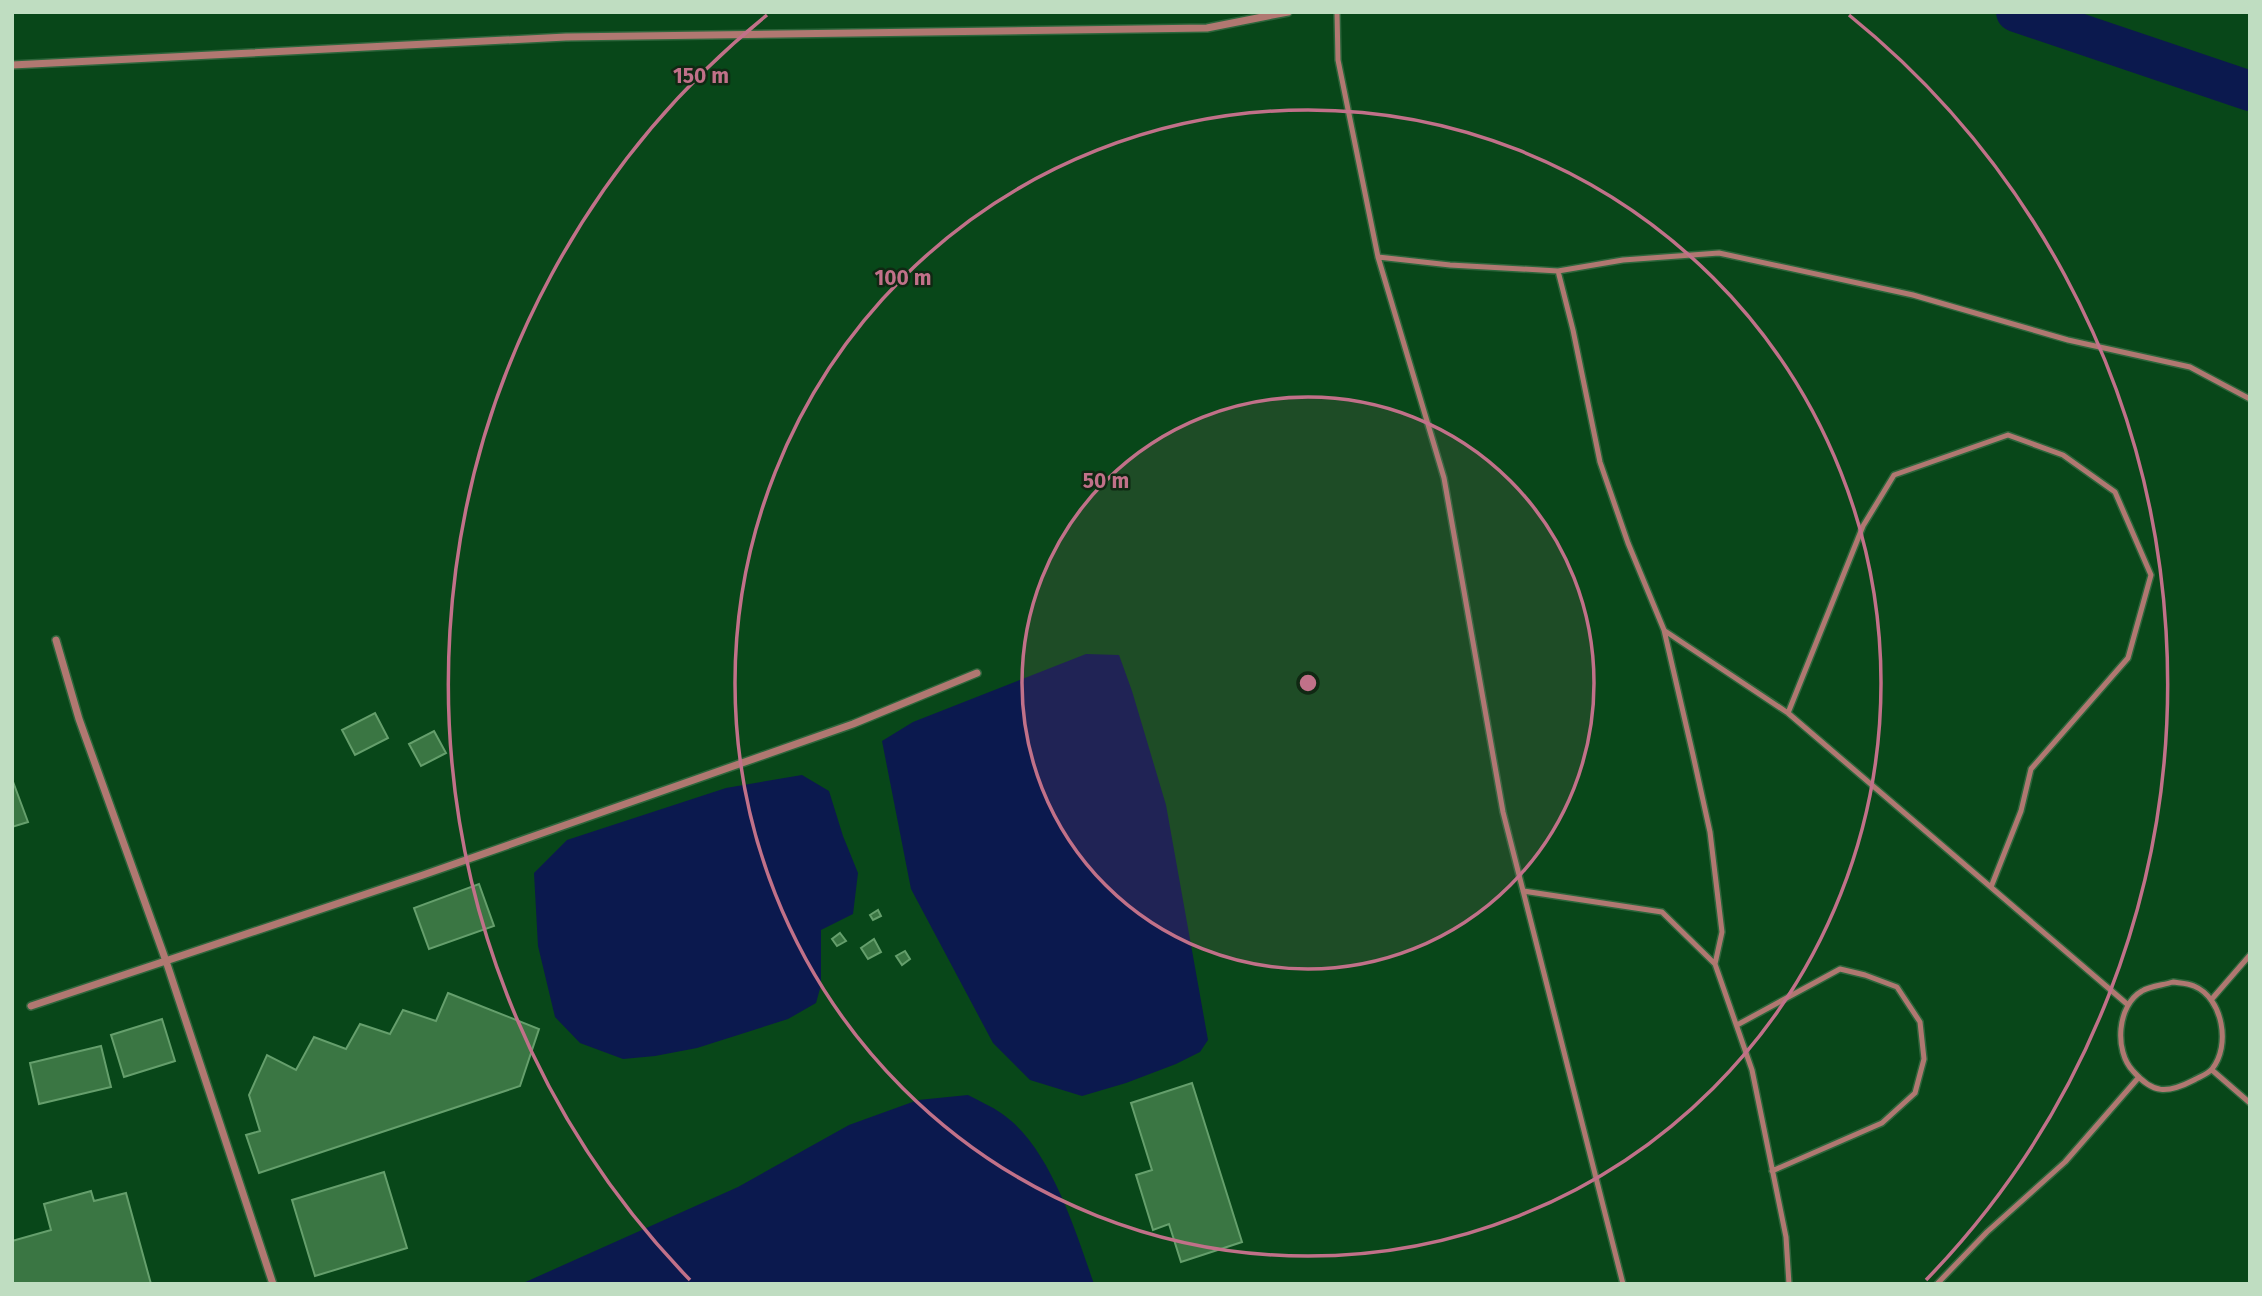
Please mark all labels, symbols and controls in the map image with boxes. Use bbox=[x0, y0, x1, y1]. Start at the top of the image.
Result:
text: 150 m bbox=[673, 63, 729, 89]
text: 100 m bbox=[874, 265, 932, 291]
text: 50 m bbox=[1083, 468, 1129, 494]
centre of rings bbox=[1296, 671, 1320, 695]

